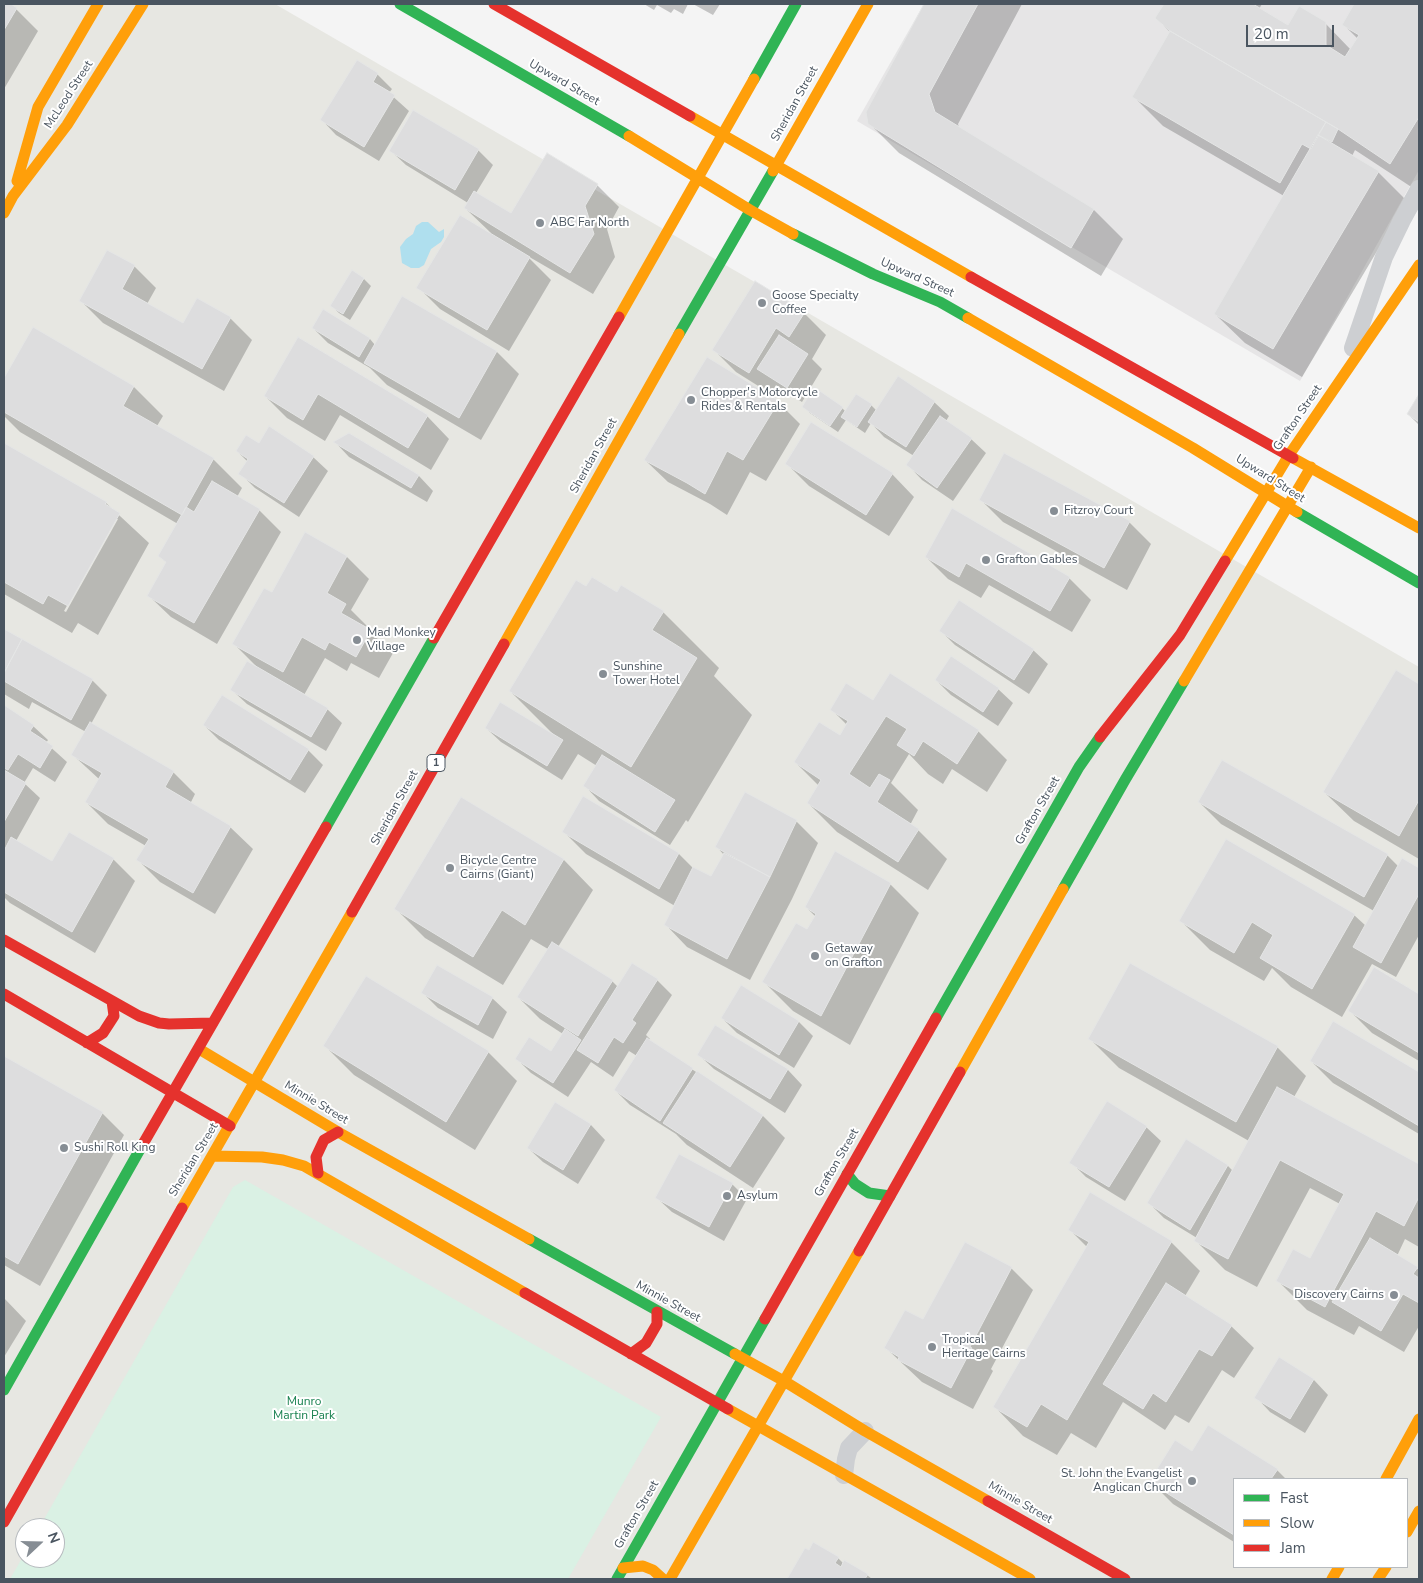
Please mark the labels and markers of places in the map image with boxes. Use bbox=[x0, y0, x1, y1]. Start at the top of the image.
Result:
place label: ABC Far North bbox=[550, 216, 629, 230]
marker: ABC Far North bbox=[534, 217, 546, 229]
place label: Goose Specialty Coffee bbox=[772, 289, 859, 317]
marker: Goose Specialty Coffee bbox=[756, 297, 768, 309]
place label: Chopper's Motorcycle Rides & Rentals bbox=[701, 386, 818, 414]
marker: Chopper's Motorcycle Rides & Rentals bbox=[685, 394, 697, 406]
place label: Fitzroy Court bbox=[1064, 504, 1133, 518]
marker: Fitzroy Court bbox=[1048, 505, 1060, 517]
place label: Grafton Gables bbox=[996, 553, 1077, 567]
marker: Grafton Gables bbox=[980, 554, 992, 566]
place label: Mad Monkey Village bbox=[367, 626, 436, 654]
marker: Mad Monkey Village bbox=[351, 634, 363, 646]
place label: Sunshine Tower Hotel bbox=[613, 660, 679, 688]
marker: Sunshine Tower Hotel bbox=[597, 668, 609, 680]
place label: Bicycle Centre Cairns (Giant) bbox=[460, 854, 537, 882]
marker: Bicycle Centre Cairns (Giant) bbox=[444, 862, 456, 874]
place label: Getaway on Grafton bbox=[825, 942, 882, 970]
marker: Getaway on Grafton bbox=[809, 950, 821, 962]
place label: Sushi Roll King bbox=[74, 1141, 155, 1155]
marker: Sushi Roll King bbox=[58, 1142, 70, 1154]
place label: Asylum bbox=[737, 1189, 778, 1203]
marker: Asylum bbox=[721, 1190, 733, 1202]
place label: Discovery Cairns bbox=[1294, 1288, 1384, 1302]
marker: Discovery Cairns bbox=[1388, 1289, 1400, 1301]
place label: Tropical Heritage Cairns bbox=[942, 1333, 1026, 1361]
marker: Tropical Heritage Cairns bbox=[926, 1341, 938, 1353]
place label: St. John the Evangelist Anglican Church bbox=[1061, 1467, 1182, 1495]
marker: St. John the Evangelist Anglican Church bbox=[1186, 1475, 1198, 1487]

